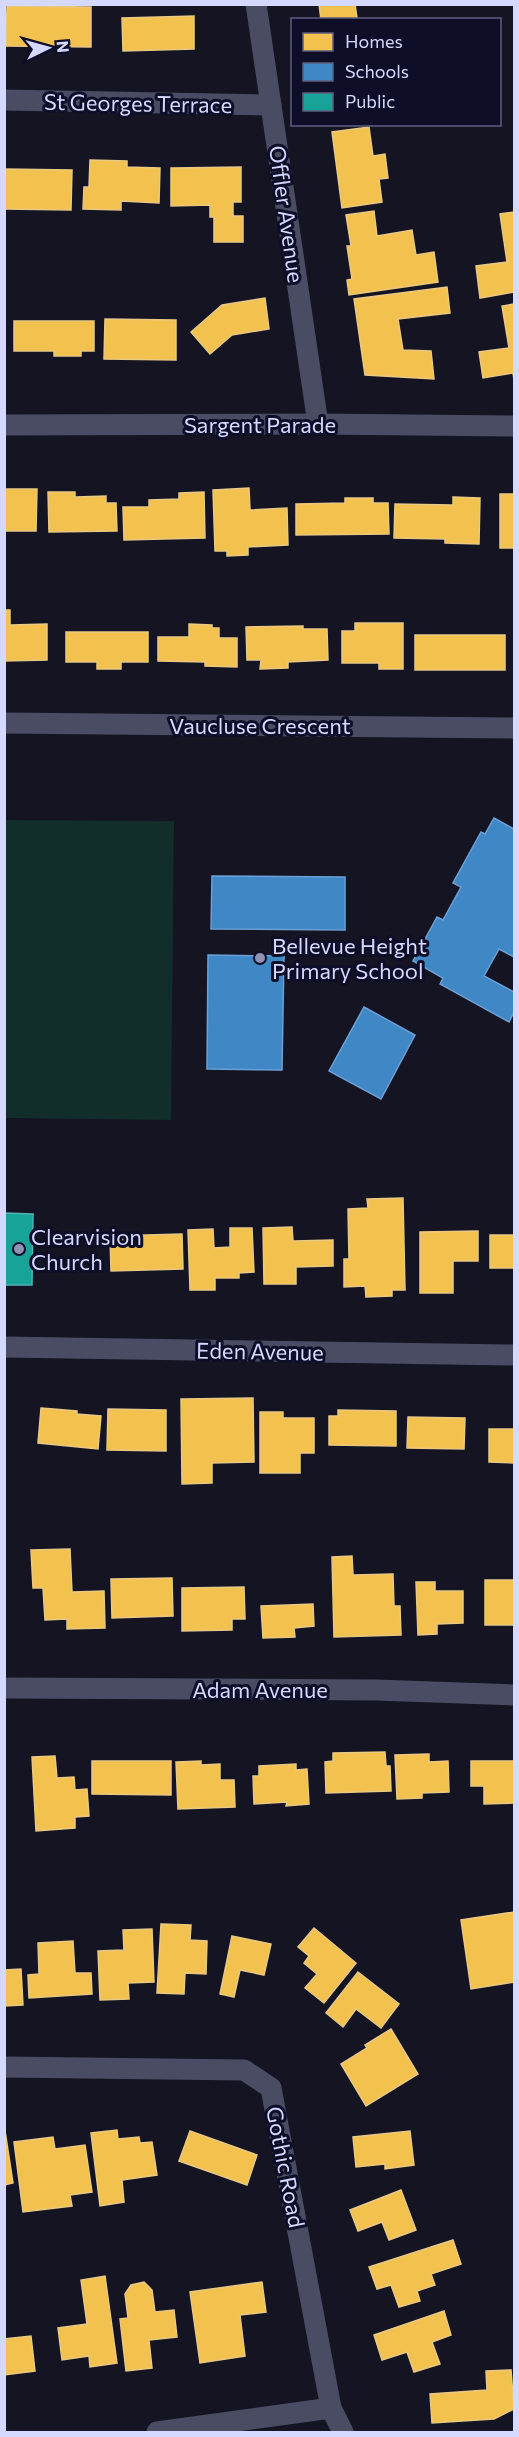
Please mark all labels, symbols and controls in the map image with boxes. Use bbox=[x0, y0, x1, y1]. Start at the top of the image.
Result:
north arrow bbox=[18, 18, 78, 78]
legend bbox=[291, 18, 501, 126]
text: Homes bbox=[345, 30, 403, 52]
text: N bbox=[53, 40, 73, 53]
text: Schools bbox=[345, 60, 409, 82]
street label: St Georges Terrace bbox=[44, 88, 232, 118]
text: Public bbox=[345, 90, 395, 112]
street label: Offler Avenue bbox=[264, 144, 310, 284]
street label: Sargent Parade bbox=[184, 411, 336, 438]
street label: Vaucluse Crescent bbox=[169, 712, 351, 739]
place label: Bellevue Height Primary School bbox=[272, 932, 427, 984]
marker: Bellevue Height Primary School bbox=[253, 951, 267, 965]
place label: Clearvision Church bbox=[31, 1223, 142, 1275]
marker: Clearvision Church bbox=[12, 1242, 26, 1256]
street label: Eden Avenue bbox=[196, 1336, 324, 1366]
street label: Adam Avenue bbox=[192, 1676, 328, 1703]
street label: Gothic Road bbox=[261, 2104, 311, 2230]

